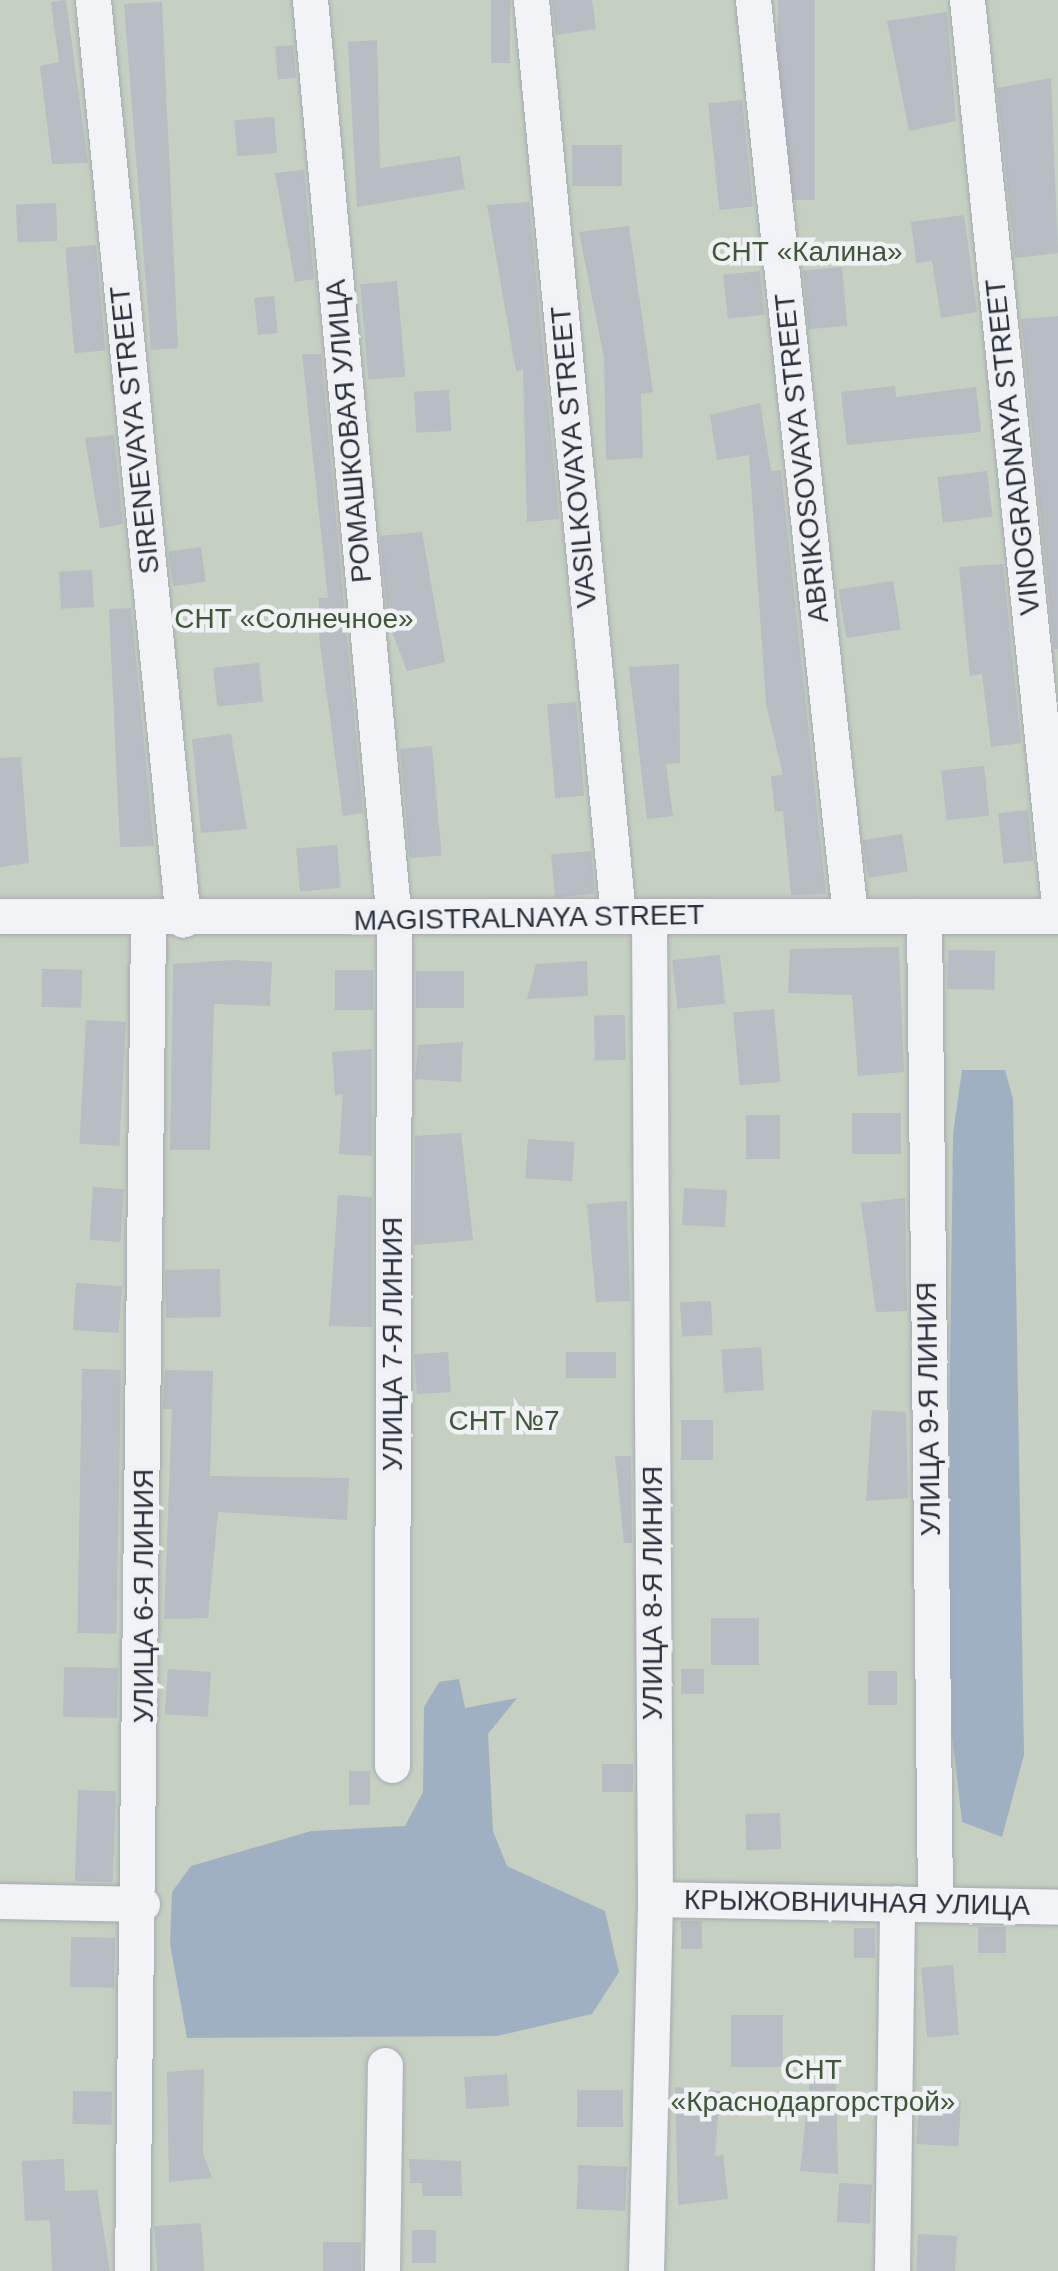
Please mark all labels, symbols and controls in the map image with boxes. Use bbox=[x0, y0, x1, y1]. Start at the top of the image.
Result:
park label: СНТ «Калина» bbox=[711, 235, 903, 269]
street label: VINOGRADNAYA STREET bbox=[979, 276, 1047, 618]
street label: РОМАШКОВАЯ УЛИЦА bbox=[319, 278, 379, 584]
street label: SIRENEVAYA STREET bbox=[103, 284, 167, 576]
street label: ABRIKOSOVAYA STREET bbox=[768, 291, 836, 625]
street label: VASILKOVAYA STREET bbox=[544, 304, 604, 610]
park label: СНТ «Солнечное» bbox=[174, 602, 414, 636]
street label: MAGISTRALNAYA STREET bbox=[353, 898, 705, 938]
street label: УЛИЦА 7-Я ЛИНИЯ bbox=[376, 1217, 410, 1471]
street label: УЛИЦА 9-Я ЛИНИЯ bbox=[910, 1281, 948, 1537]
park label: СНТ №7 bbox=[449, 1404, 559, 1438]
street label: УЛИЦА 8-Я ЛИНИЯ bbox=[636, 1466, 670, 1720]
street label: УЛИЦА 6-Я ЛИНИЯ bbox=[127, 1469, 161, 1723]
street label: КРЫЖОВНИЧНАЯ УЛИЦА bbox=[684, 1883, 1030, 1923]
park label: СНТ «Краснодаргорстрой» bbox=[671, 2053, 955, 2119]

